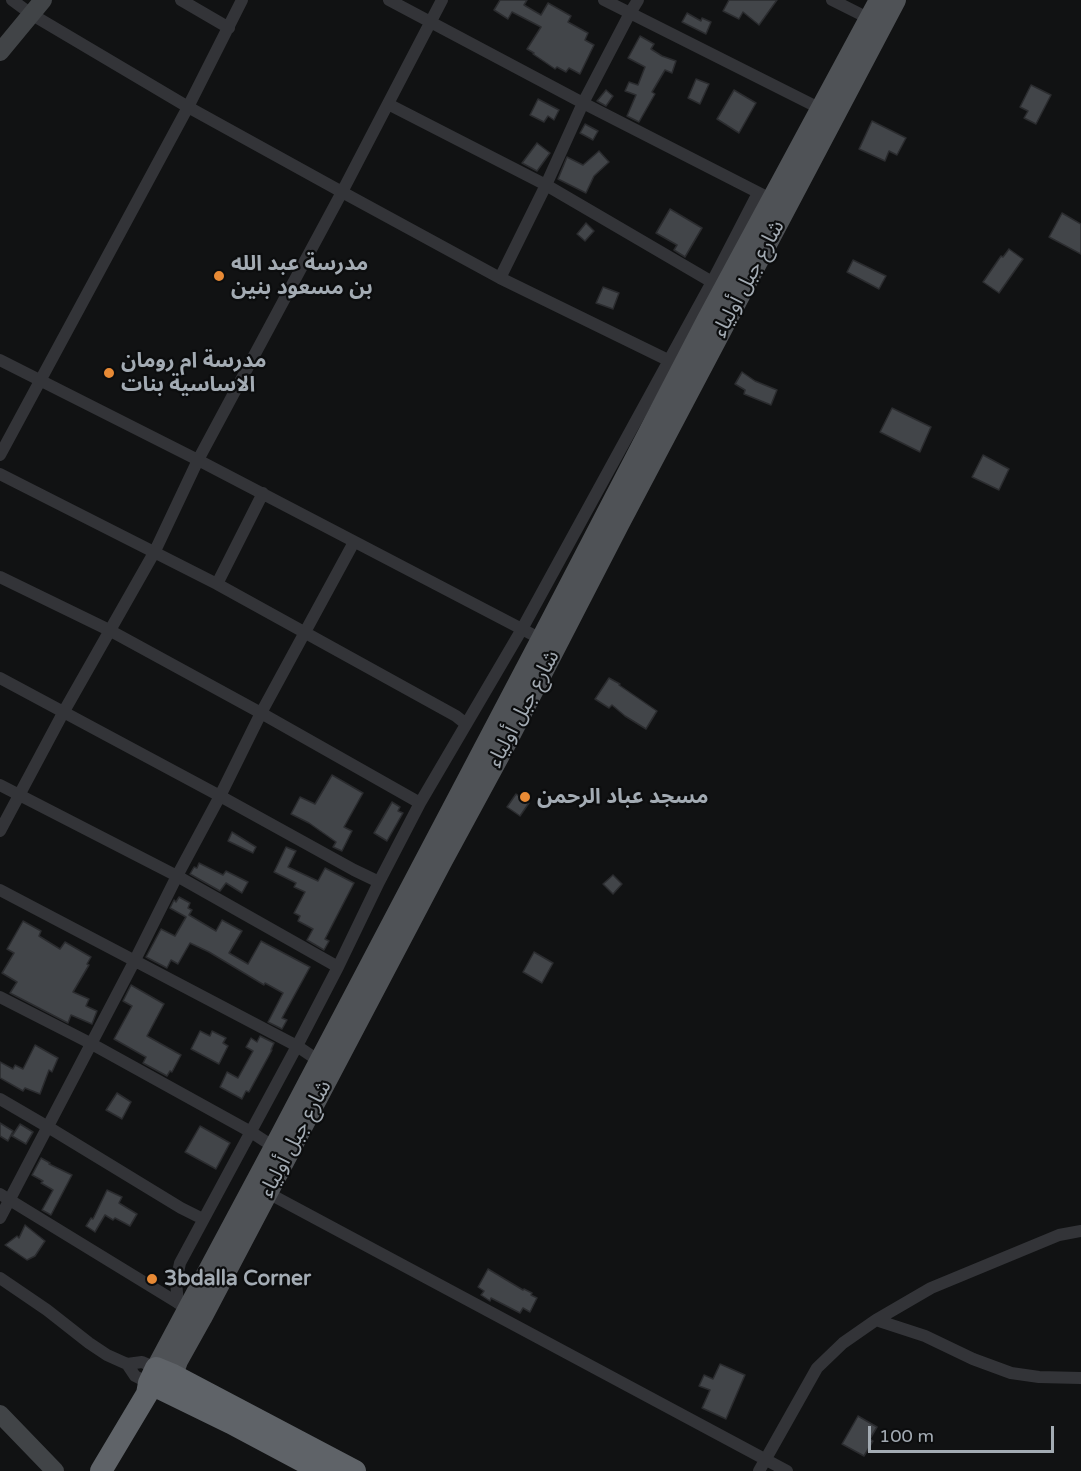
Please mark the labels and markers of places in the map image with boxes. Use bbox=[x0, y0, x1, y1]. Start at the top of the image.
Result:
place label: مدرسة عبد الله بن مسعود بنين bbox=[231, 251, 373, 301]
marker: مدرسة عبد الله بن مسعود بنين bbox=[212, 269, 226, 283]
place label: مدرسة ام رومان الاساسية بنات bbox=[121, 348, 266, 398]
marker: مدرسة ام رومان الاساسية بنات bbox=[102, 366, 116, 380]
place label: مسجد عباد الرحمن bbox=[537, 784, 708, 810]
marker: مسجد عباد الرحمن bbox=[518, 790, 532, 804]
place label: 3bdalla Corner bbox=[164, 1266, 311, 1292]
marker: 3bdalla Corner bbox=[145, 1272, 159, 1286]

